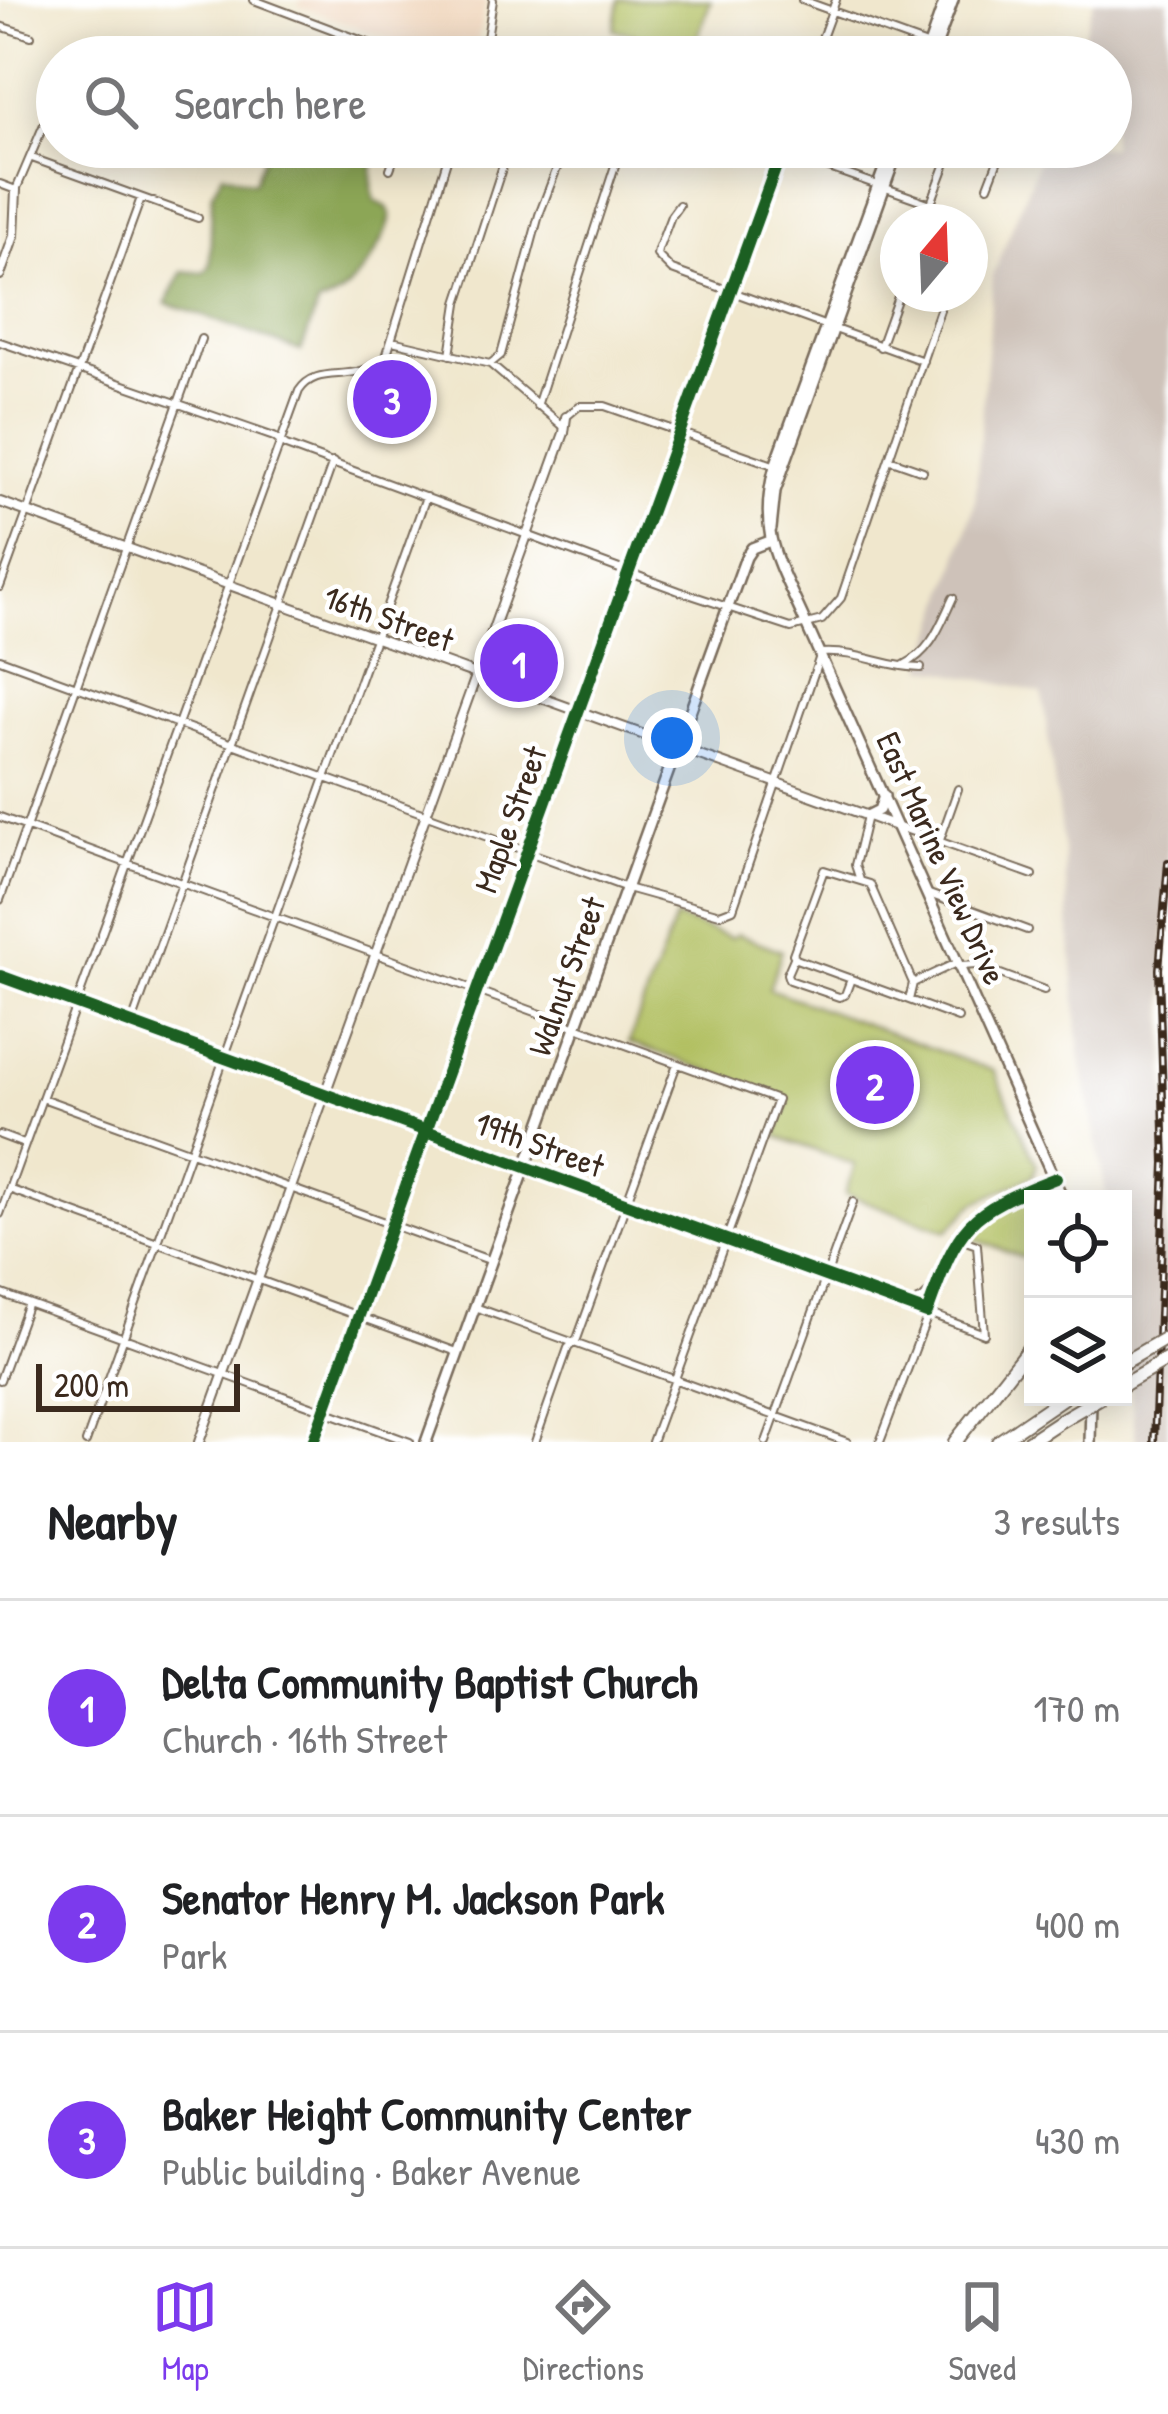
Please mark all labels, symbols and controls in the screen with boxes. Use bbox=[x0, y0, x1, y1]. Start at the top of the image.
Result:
search box bbox=[36, 36, 1132, 168]
icon: search bbox=[78, 69, 144, 135]
text: Search here bbox=[174, 72, 366, 133]
north arrow bbox=[880, 204, 988, 312]
pin: 3 bbox=[353, 354, 431, 444]
street label: 16th Street bbox=[318, 574, 460, 662]
pin: 1 bbox=[480, 618, 558, 708]
your location bbox=[642, 708, 702, 768]
street label: East Marine View Drive bbox=[867, 725, 1017, 991]
street label: Maple Street bbox=[463, 739, 558, 899]
street label: Walnut Street bbox=[517, 890, 615, 1061]
pin: 2 bbox=[836, 1040, 914, 1130]
street label: 19th Street bbox=[470, 1100, 611, 1188]
map controls bbox=[1024, 1190, 1132, 1406]
button: locate bbox=[1024, 1190, 1132, 1298]
button: layers bbox=[1024, 1298, 1132, 1406]
scale bar bbox=[36, 1358, 240, 1411]
text: 200 m bbox=[54, 1363, 129, 1407]
text: Nearby bbox=[48, 1486, 178, 1555]
text: 3 results bbox=[994, 1494, 1120, 1547]
text: Delta Community Baptist Church bbox=[162, 1651, 698, 1712]
text: 1 bbox=[80, 1681, 94, 1734]
text: 170 m bbox=[1034, 1681, 1120, 1734]
text: Church · 16th Street bbox=[162, 1712, 447, 1765]
text: Senator Henry M. Jackson Park bbox=[162, 1867, 664, 1928]
text: 2 bbox=[78, 1897, 96, 1950]
text: 400 m bbox=[1035, 1897, 1120, 1950]
text: Park bbox=[162, 1928, 227, 1981]
text: Baker Height Community Center bbox=[162, 2083, 691, 2144]
text: 3 bbox=[78, 2113, 96, 2166]
text: 430 m bbox=[1035, 2113, 1120, 2166]
text: Public building · Baker Avenue bbox=[162, 2144, 581, 2197]
tab: Map bbox=[152, 2274, 218, 2390]
tab: Directions bbox=[523, 2274, 644, 2390]
tab: Saved bbox=[948, 2274, 1016, 2390]

